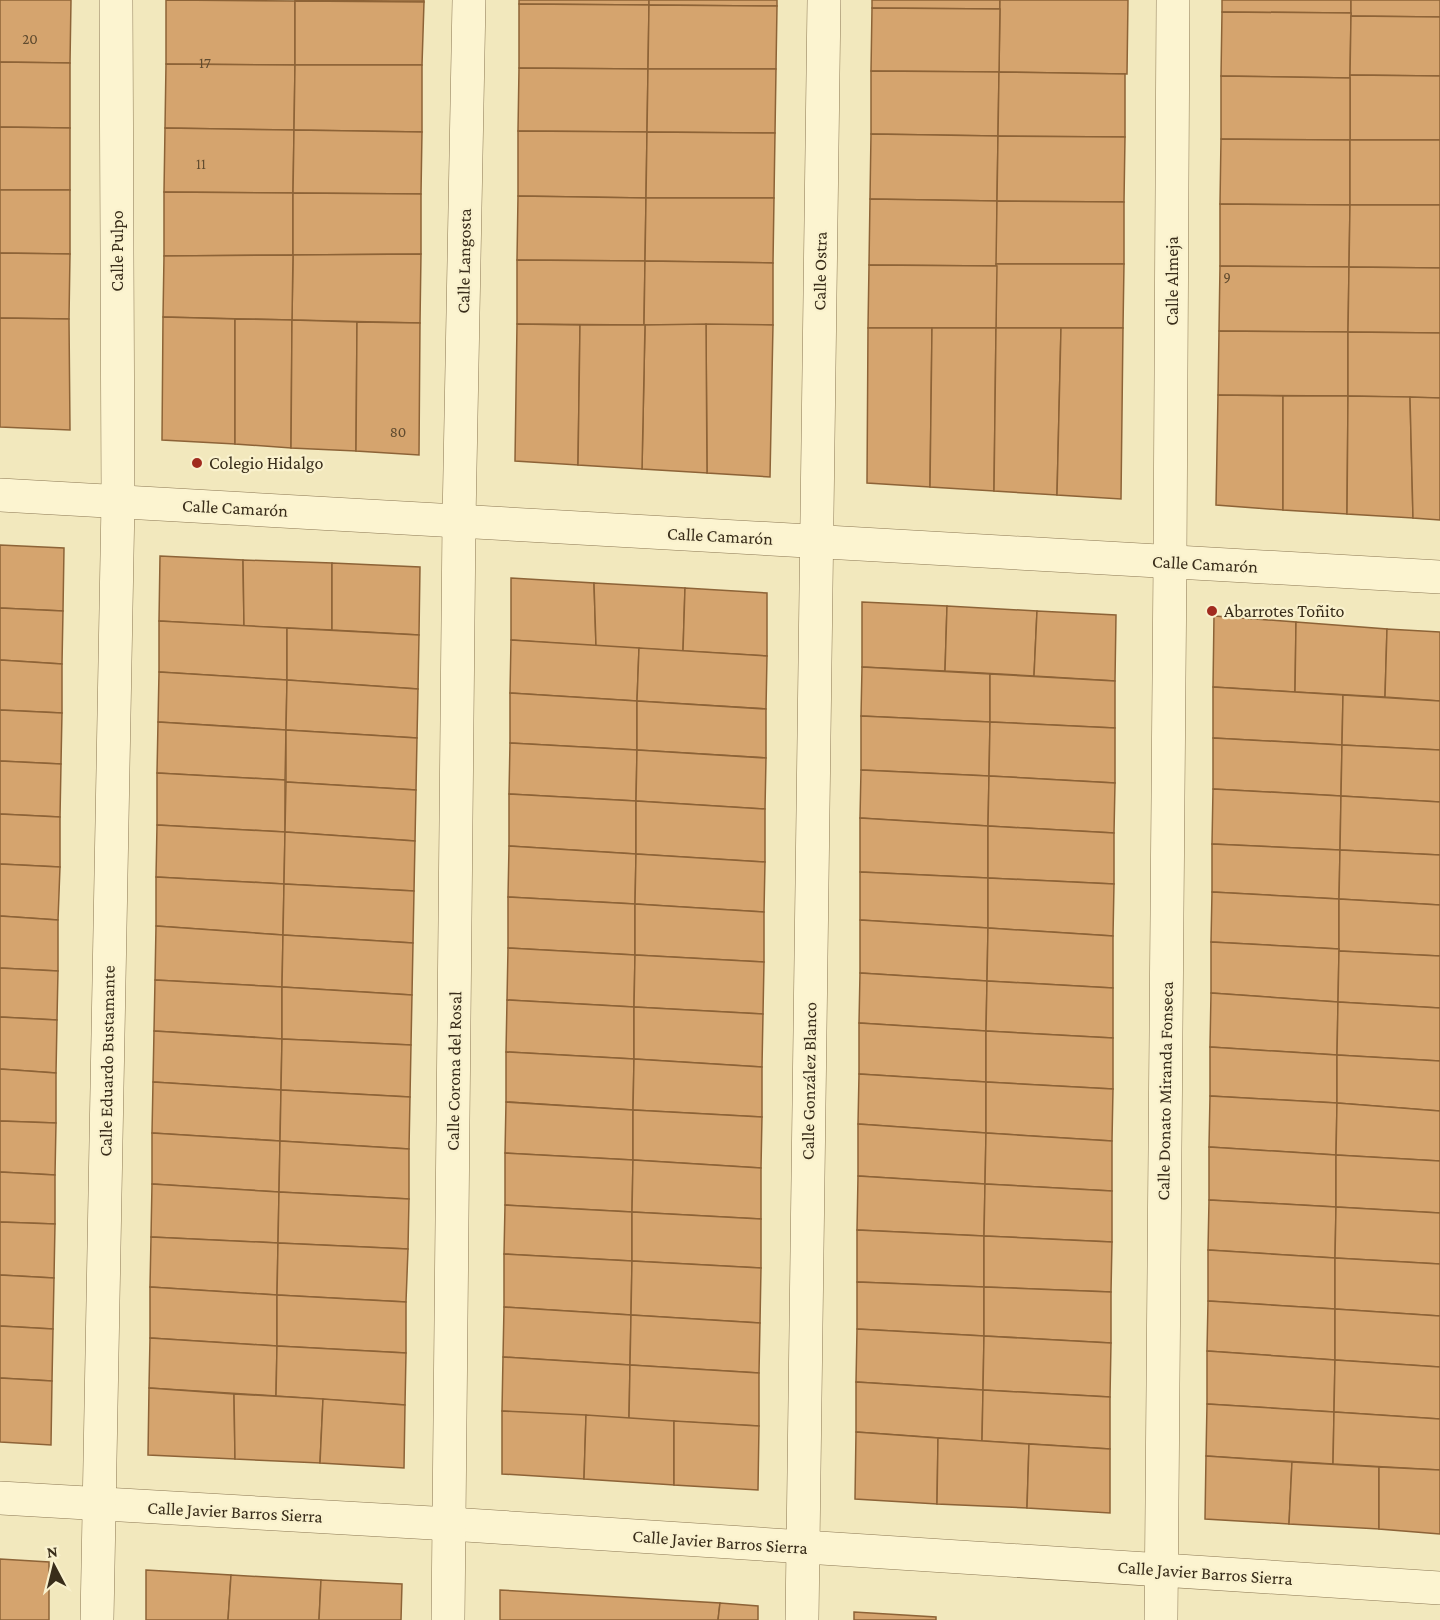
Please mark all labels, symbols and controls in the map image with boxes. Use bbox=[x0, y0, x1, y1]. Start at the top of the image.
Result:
house number: 20 bbox=[22, 31, 38, 47]
house number: 17 bbox=[199, 55, 211, 71]
house number: 11 bbox=[196, 156, 206, 172]
street label: Calle Langosta bbox=[453, 208, 475, 314]
street label: Calle Pulpo bbox=[107, 210, 127, 292]
street label: Calle Ostra bbox=[809, 231, 831, 311]
street label: Calle Almeja bbox=[1162, 236, 1183, 326]
house number: 9 bbox=[1223, 269, 1231, 285]
house number: 80 bbox=[390, 424, 406, 440]
place label: Colegio Hidalgo bbox=[209, 453, 323, 473]
marker: Colegio Hidalgo bbox=[190, 456, 204, 470]
street label: Calle Camarón bbox=[182, 495, 289, 521]
street label: Calle Camarón bbox=[667, 523, 774, 549]
street label: Calle Camarón bbox=[1152, 551, 1259, 577]
place label: Abarrotes Toñito bbox=[1224, 601, 1344, 621]
marker: Abarrotes Toñito bbox=[1205, 604, 1219, 618]
street label: Calle Eduardo Bustamante bbox=[95, 965, 119, 1157]
street label: Calle Donato Miranda Fonseca bbox=[1153, 981, 1177, 1201]
street label: Calle Corona del Rosal bbox=[443, 991, 465, 1151]
street label: Calle González Blanco bbox=[798, 1002, 820, 1160]
street label: Calle Javier Barros Sierra bbox=[147, 1497, 323, 1527]
street label: Calle Javier Barros Sierra bbox=[632, 1526, 808, 1558]
north arrow bbox=[24, 1536, 84, 1596]
text: N bbox=[46, 1542, 59, 1561]
street label: Calle Javier Barros Sierra bbox=[1117, 1557, 1293, 1589]

